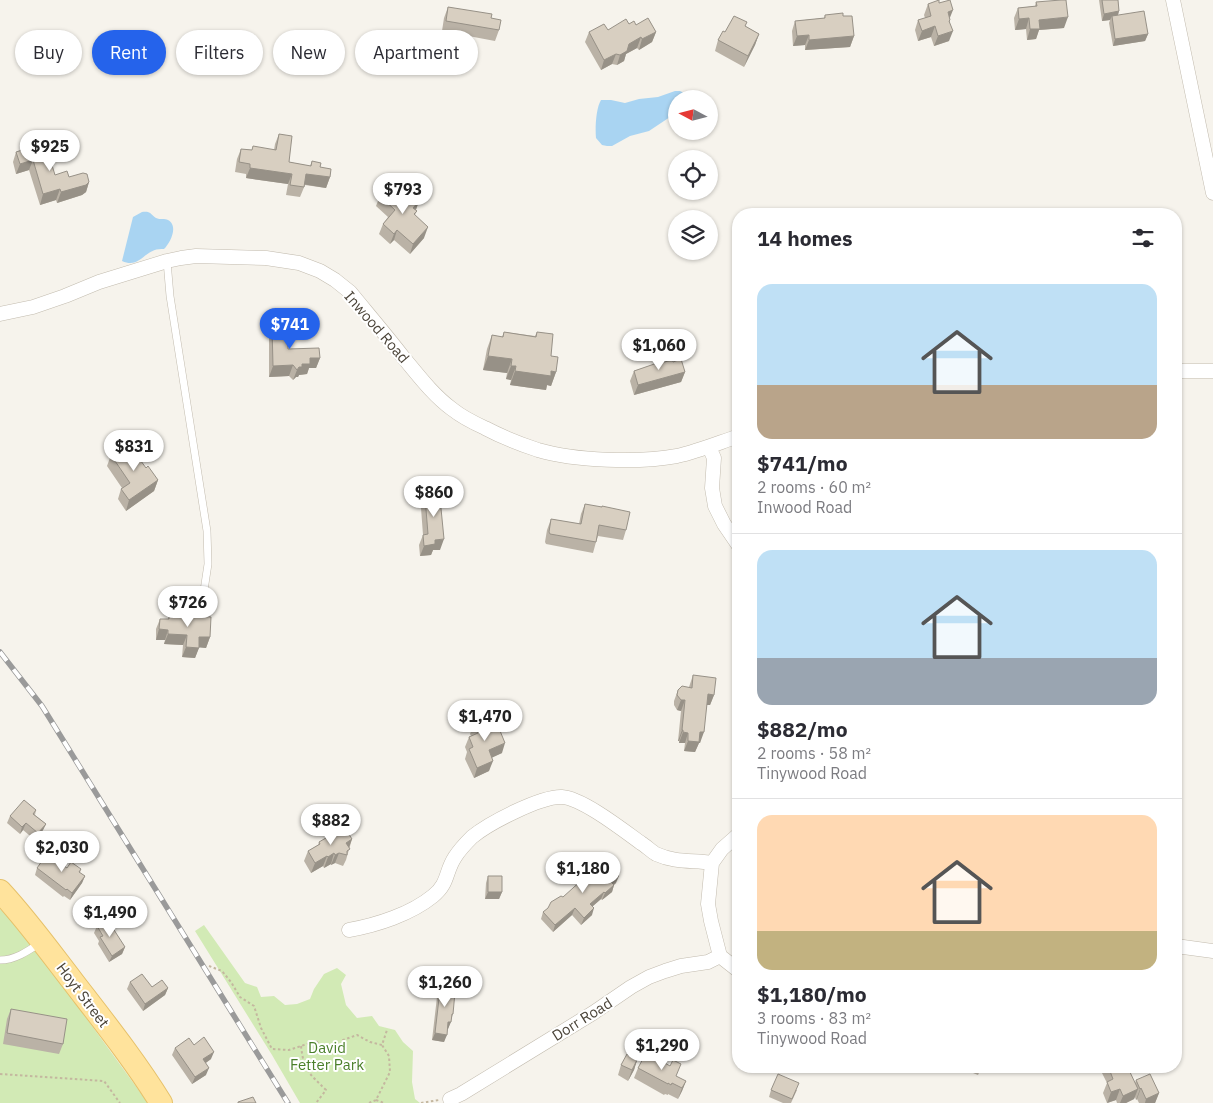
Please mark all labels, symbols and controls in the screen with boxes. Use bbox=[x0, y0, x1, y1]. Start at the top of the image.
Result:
chip: Buy bbox=[15, 30, 82, 75]
chip: Rent bbox=[92, 30, 166, 75]
chip: Filters bbox=[176, 30, 263, 75]
chip: New bbox=[273, 30, 345, 75]
chip: Apartment bbox=[355, 30, 478, 75]
north arrow bbox=[668, 90, 718, 140]
map controls bbox=[668, 90, 718, 260]
pin: $925 bbox=[20, 130, 80, 172]
text: $925 bbox=[31, 136, 69, 156]
button: locate bbox=[668, 150, 718, 200]
pin: $793 bbox=[373, 172, 433, 215]
text: $793 bbox=[384, 179, 422, 199]
button: layers bbox=[668, 210, 718, 260]
text: 14 homes bbox=[757, 224, 853, 252]
icon: filters bbox=[1129, 224, 1157, 252]
street label: Inwood Road bbox=[340, 287, 414, 367]
pin: $741 bbox=[260, 308, 320, 350]
text: $741 bbox=[271, 314, 309, 334]
icon: home bbox=[912, 317, 1002, 407]
pin: $1,060 bbox=[618, 328, 700, 371]
text: $1,060 bbox=[633, 335, 685, 355]
pin: $831 bbox=[104, 430, 164, 472]
text: $831 bbox=[115, 436, 153, 456]
text: $741/mo bbox=[757, 449, 848, 477]
pin: $860 bbox=[404, 476, 464, 518]
text: 2 rooms · 60 m² bbox=[757, 477, 871, 497]
text: $860 bbox=[415, 482, 453, 502]
text: Inwood Road bbox=[757, 497, 852, 517]
icon: home bbox=[912, 582, 1002, 672]
pin: $726 bbox=[158, 586, 218, 628]
text: $726 bbox=[169, 592, 207, 612]
pin: $1,470 bbox=[444, 700, 526, 742]
text: $1,470 bbox=[459, 706, 511, 726]
text: $882/mo bbox=[757, 715, 848, 743]
text: 2 rooms · 58 m² bbox=[757, 743, 871, 763]
text: Tinywood Road bbox=[757, 763, 867, 783]
pin: $882 bbox=[301, 804, 361, 846]
text: $882 bbox=[312, 810, 350, 830]
pin: $2,030 bbox=[21, 830, 103, 873]
text: $2,030 bbox=[36, 837, 88, 857]
icon: home bbox=[912, 847, 1002, 937]
pin: $1,180 bbox=[542, 852, 624, 894]
text: $1,180 bbox=[557, 858, 609, 878]
pin: $1,490 bbox=[69, 896, 151, 938]
text: $1,490 bbox=[84, 902, 136, 922]
street label: Hoyt Street bbox=[52, 959, 114, 1031]
pin: $1,260 bbox=[404, 966, 486, 1008]
text: $1,260 bbox=[419, 972, 471, 992]
text: $1,180/mo bbox=[757, 980, 867, 1008]
street label: Dorr Road bbox=[548, 993, 616, 1045]
text: 3 rooms · 83 m² bbox=[757, 1008, 871, 1028]
pin: $1,290 bbox=[621, 1028, 703, 1071]
text: Tinywood Road bbox=[757, 1028, 867, 1048]
text: $1,290 bbox=[636, 1035, 688, 1055]
park label: David Fetter Park bbox=[290, 1038, 364, 1074]

